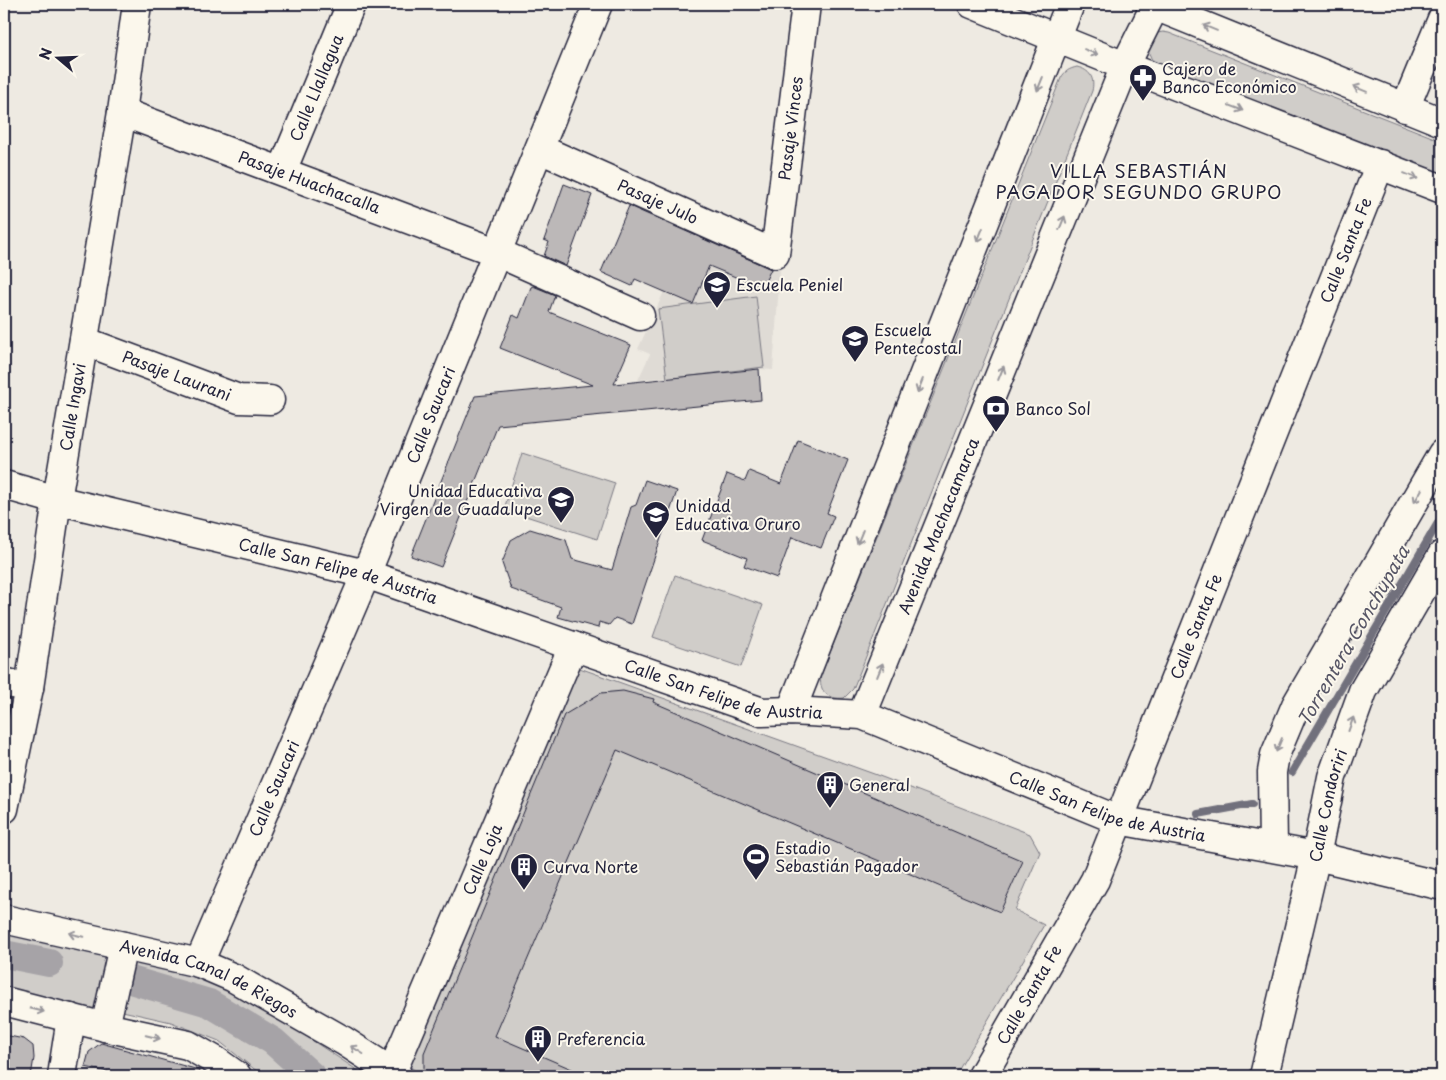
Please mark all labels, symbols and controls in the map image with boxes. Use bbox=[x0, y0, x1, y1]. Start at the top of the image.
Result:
one-way arrow bbox=[1203, 23, 1218, 32]
street label: Calle Llallagua bbox=[283, 30, 348, 145]
north arrow bbox=[32, 32, 82, 82]
text: N bbox=[34, 45, 57, 62]
one-way arrow bbox=[1083, 48, 1098, 57]
place label: Cajero de Banco Económico bbox=[1162, 56, 1297, 98]
pharmacy icon: Cajero de Banco Económico bbox=[1128, 63, 1158, 102]
street label: Pasaje Vinces bbox=[771, 75, 808, 182]
one-way arrow bbox=[1034, 76, 1044, 91]
one-way arrow bbox=[1353, 84, 1368, 94]
one-way arrow bbox=[1228, 104, 1243, 114]
street label: Pasaje Huachacalla bbox=[235, 144, 384, 219]
district label: VILLA SEBASTIÁN PAGADOR SEGUNDO GRUPO bbox=[996, 157, 1282, 205]
street label: Pasaje Julo bbox=[614, 172, 702, 229]
one-way arrow bbox=[1403, 172, 1418, 182]
street label: Calle Santa Fe bbox=[1313, 193, 1377, 306]
one-way arrow bbox=[1057, 216, 1067, 231]
one-way arrow bbox=[975, 227, 984, 242]
school or university icon: Escuela Peniel bbox=[702, 270, 732, 309]
place label: Escuela Peniel bbox=[736, 272, 843, 296]
place label: Escuela Pentecostal bbox=[874, 317, 962, 359]
school or university icon: Escuela Pentecostal bbox=[840, 324, 870, 363]
street label: Pasaje Laurani bbox=[119, 343, 235, 406]
street label: Calle Ingavi bbox=[52, 361, 91, 452]
street label: Calle Saucari bbox=[399, 362, 460, 467]
one-way arrow bbox=[996, 366, 1006, 381]
one-way arrow bbox=[915, 378, 924, 393]
bank icon: Banco Sol bbox=[981, 394, 1011, 433]
place label: Banco Sol bbox=[1015, 396, 1091, 420]
street label: Avenida Machacamarca bbox=[891, 434, 984, 617]
place label: Unidad Educativa Virgen de Guadalupe bbox=[380, 478, 542, 520]
school or university icon: Unidad Educativa Virgen de Guadalupe bbox=[546, 485, 576, 524]
one-way arrow bbox=[1412, 489, 1422, 503]
place label: Unidad Educativa Oruro bbox=[675, 493, 801, 535]
school or university icon: Unidad Educativa Oruro bbox=[641, 500, 671, 539]
one-way arrow bbox=[855, 529, 864, 544]
street label: Calle San Felipe de Austria bbox=[236, 531, 441, 609]
water label: Torrentera Conchupata bbox=[1290, 540, 1416, 730]
street label: Calle Santa Fe bbox=[1163, 570, 1227, 683]
street label: Calle San Felipe de Austria bbox=[621, 652, 823, 724]
one-way arrow bbox=[876, 663, 886, 678]
one-way arrow bbox=[1347, 717, 1356, 733]
street label: Calle Saucari bbox=[242, 736, 304, 840]
one-way arrow bbox=[1274, 737, 1284, 752]
street label: Calle Condoriri bbox=[1302, 745, 1352, 864]
street label: Calle San Felipe de Austria bbox=[1006, 764, 1208, 847]
building icon: General bbox=[815, 770, 845, 809]
place label: General bbox=[849, 772, 910, 796]
street label: Calle Loja bbox=[456, 820, 507, 898]
place label: Estadio Sebastián Pagador bbox=[775, 835, 919, 877]
sports icon: Estadio Sebastián Pagador bbox=[741, 842, 771, 881]
building icon: Curva Norte bbox=[509, 852, 539, 891]
place label: Curva Norte bbox=[543, 854, 638, 878]
one-way arrow bbox=[68, 930, 84, 939]
street label: Avenida Canal de Riegos bbox=[118, 932, 302, 1023]
street label: Calle Santa Fe bbox=[990, 939, 1067, 1049]
one-way arrow bbox=[29, 1006, 45, 1015]
building icon: Preferencia bbox=[523, 1024, 553, 1063]
place label: Preferencia bbox=[557, 1026, 645, 1050]
one-way arrow bbox=[145, 1033, 161, 1043]
one-way arrow bbox=[350, 1044, 364, 1055]

